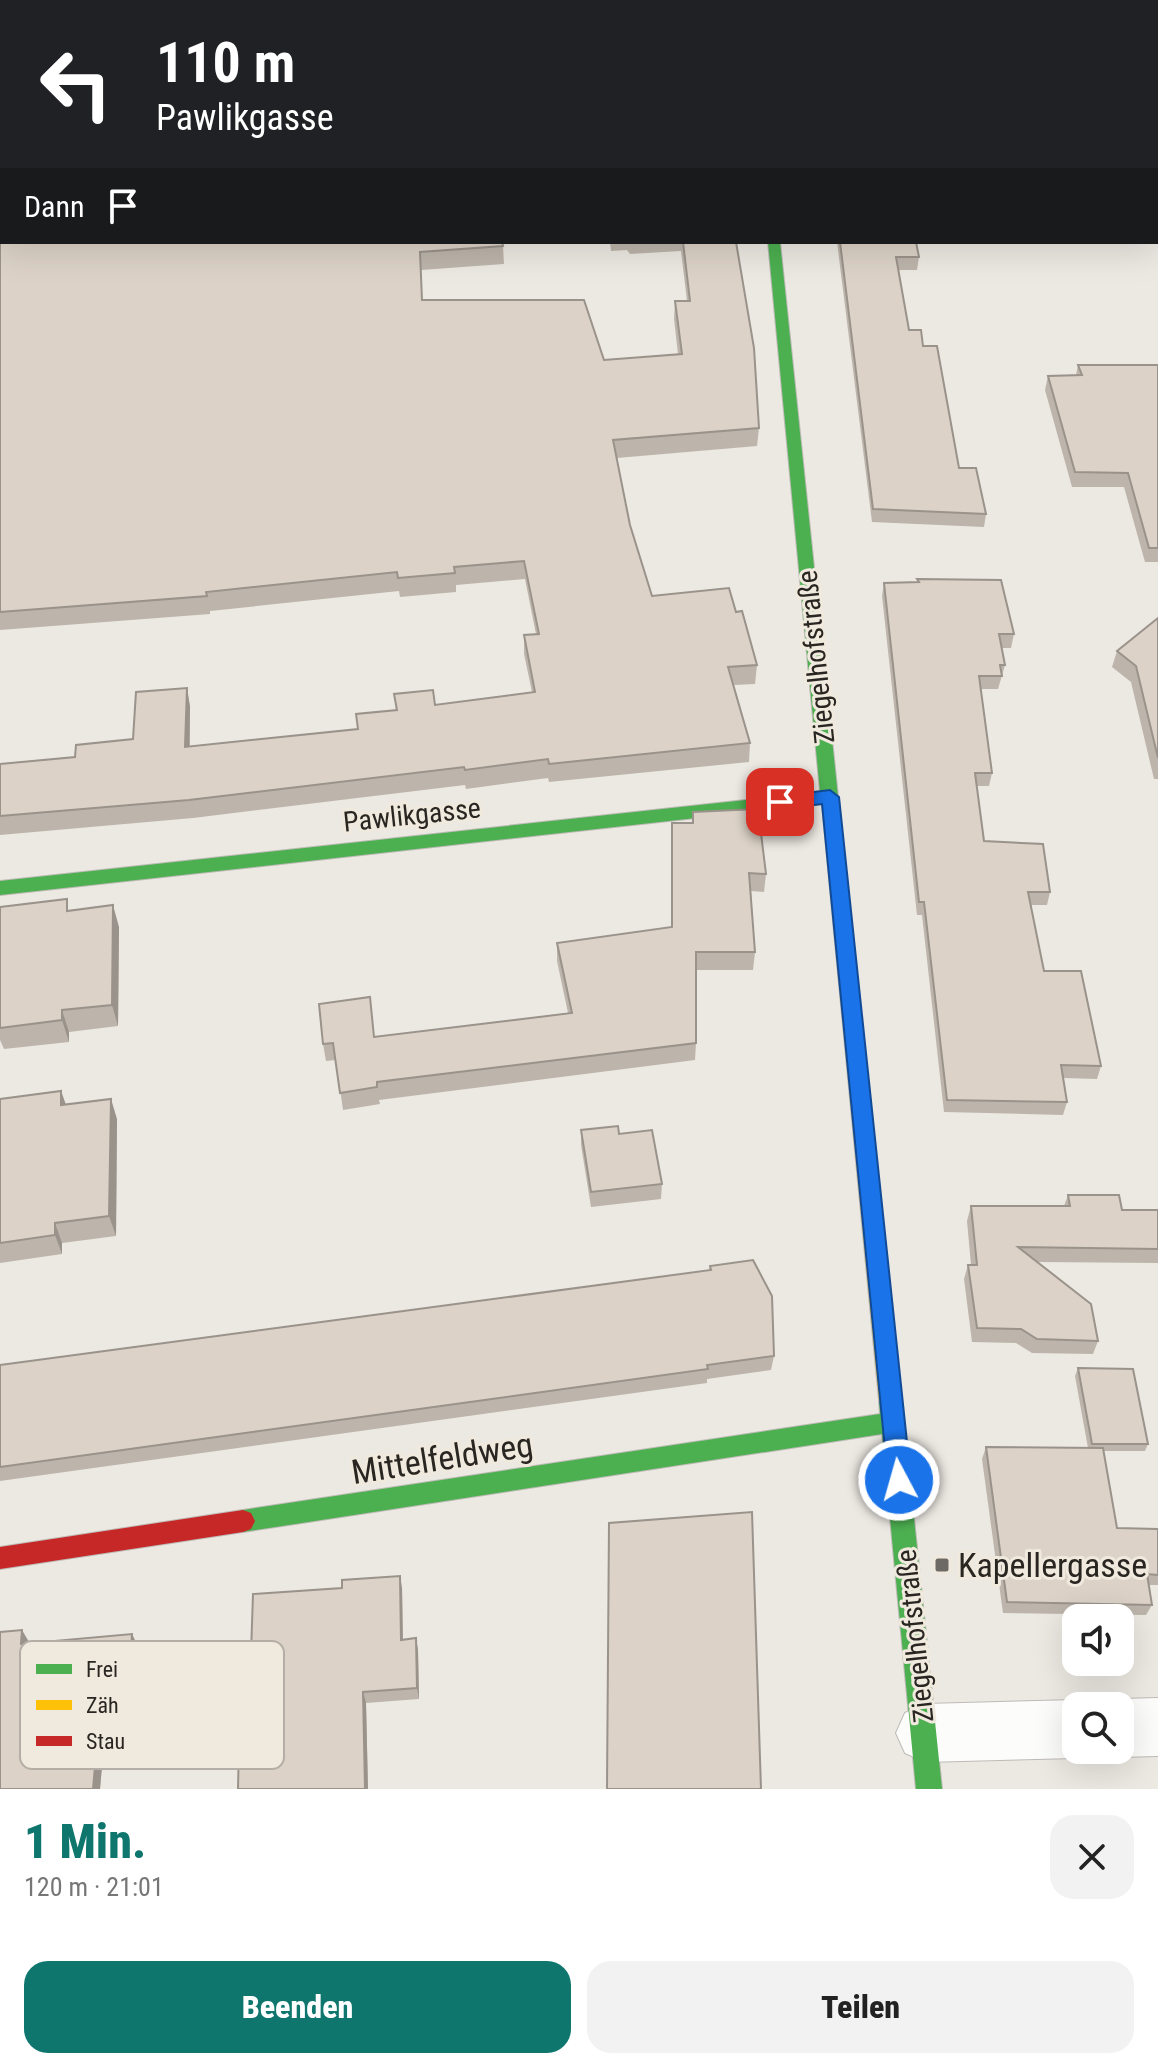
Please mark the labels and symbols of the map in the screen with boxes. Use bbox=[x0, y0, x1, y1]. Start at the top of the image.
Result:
street label: Ziegelhofstraße bbox=[790, 569, 842, 745]
pin bbox=[746, 768, 814, 836]
street label: Pawlikgasse bbox=[342, 791, 482, 839]
street label: Mittelfeldweg bbox=[348, 1424, 536, 1492]
position arrow bbox=[857, 1438, 941, 1522]
place label: Kapellergasse bbox=[958, 1545, 1147, 1585]
street label: Ziegelhofstraße bbox=[889, 1548, 941, 1724]
marker: Kapellergasse bbox=[933, 1556, 951, 1574]
legend bbox=[20, 1641, 284, 1769]
text: Frei bbox=[86, 1657, 118, 1682]
text: Zäh bbox=[86, 1693, 119, 1718]
text: Stau bbox=[86, 1729, 125, 1754]

